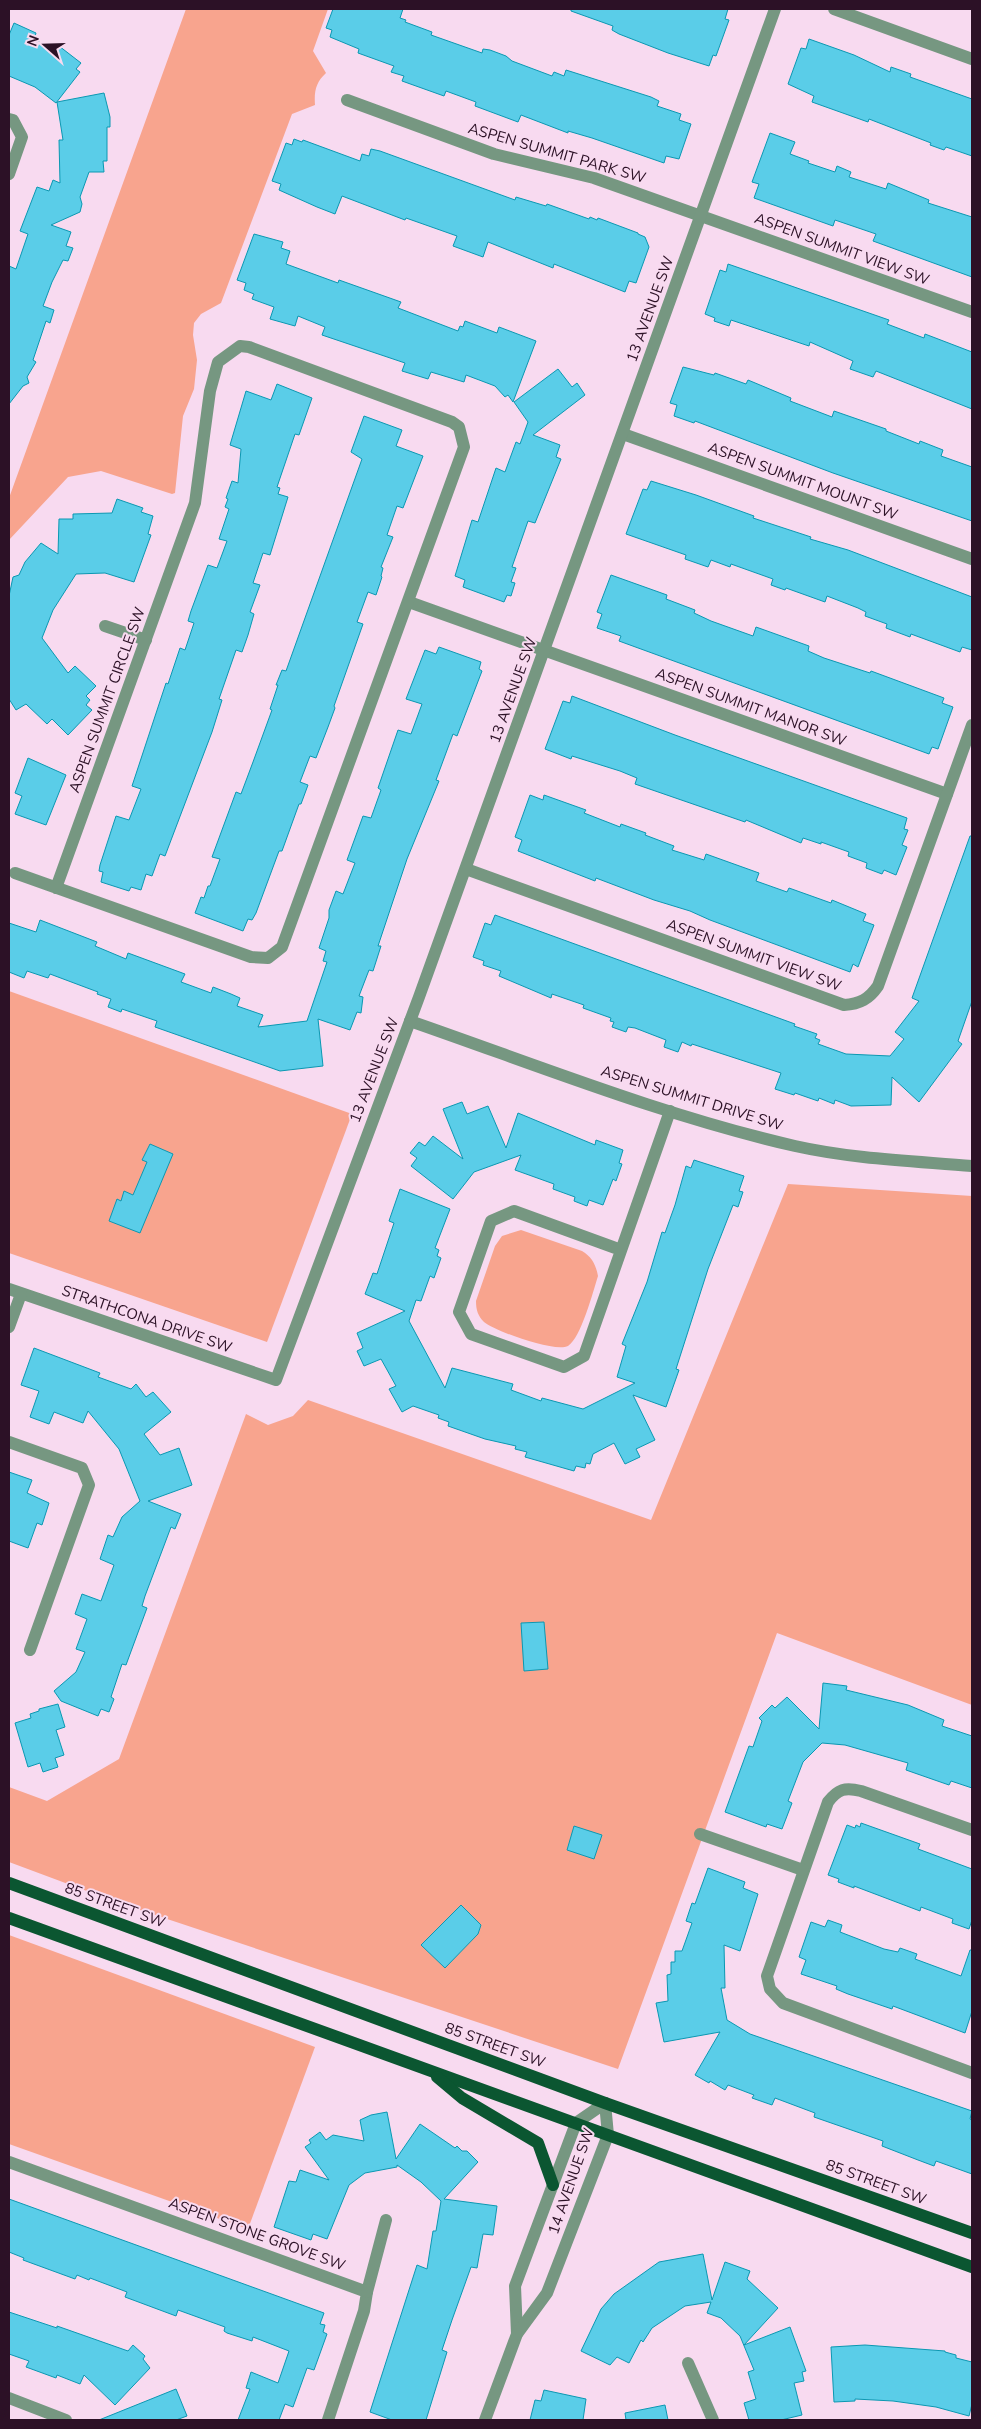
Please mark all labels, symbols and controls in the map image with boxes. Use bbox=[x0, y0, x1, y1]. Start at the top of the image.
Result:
north arrow bbox=[20, 20, 70, 70]
text: N bbox=[23, 33, 44, 49]
street label: ASPEN SUMMIT PARK SW bbox=[466, 118, 649, 188]
street label: ASPEN SUMMIT VIEW SW bbox=[752, 208, 933, 290]
street label: 13 AVENUE SW bbox=[622, 253, 679, 365]
street label: ASPEN SUMMIT MOUNT SW bbox=[705, 437, 901, 525]
street label: ASPEN SUMMIT CIRCLE SW bbox=[64, 604, 150, 796]
street label: 13 AVENUE SW bbox=[485, 634, 542, 746]
street label: ASPEN SUMMIT MANOR SW bbox=[653, 663, 850, 751]
street label: ASPEN SUMMIT VIEW SW bbox=[664, 914, 845, 996]
street label: 13 AVENUE SW bbox=[345, 1014, 403, 1126]
street label: ASPEN SUMMIT DRIVE SW bbox=[599, 1061, 786, 1135]
street label: STRATHCONA DRIVE SW bbox=[59, 1280, 235, 1358]
street label: 85 STREET SW bbox=[62, 1878, 169, 1933]
street label: 85 STREET SW bbox=[442, 2018, 549, 2073]
street label: 14 AVENUE SW bbox=[543, 2125, 599, 2237]
street label: 85 STREET SW bbox=[823, 2155, 930, 2210]
street label: ASPEN STONE GROVE SW bbox=[166, 2193, 348, 2275]

